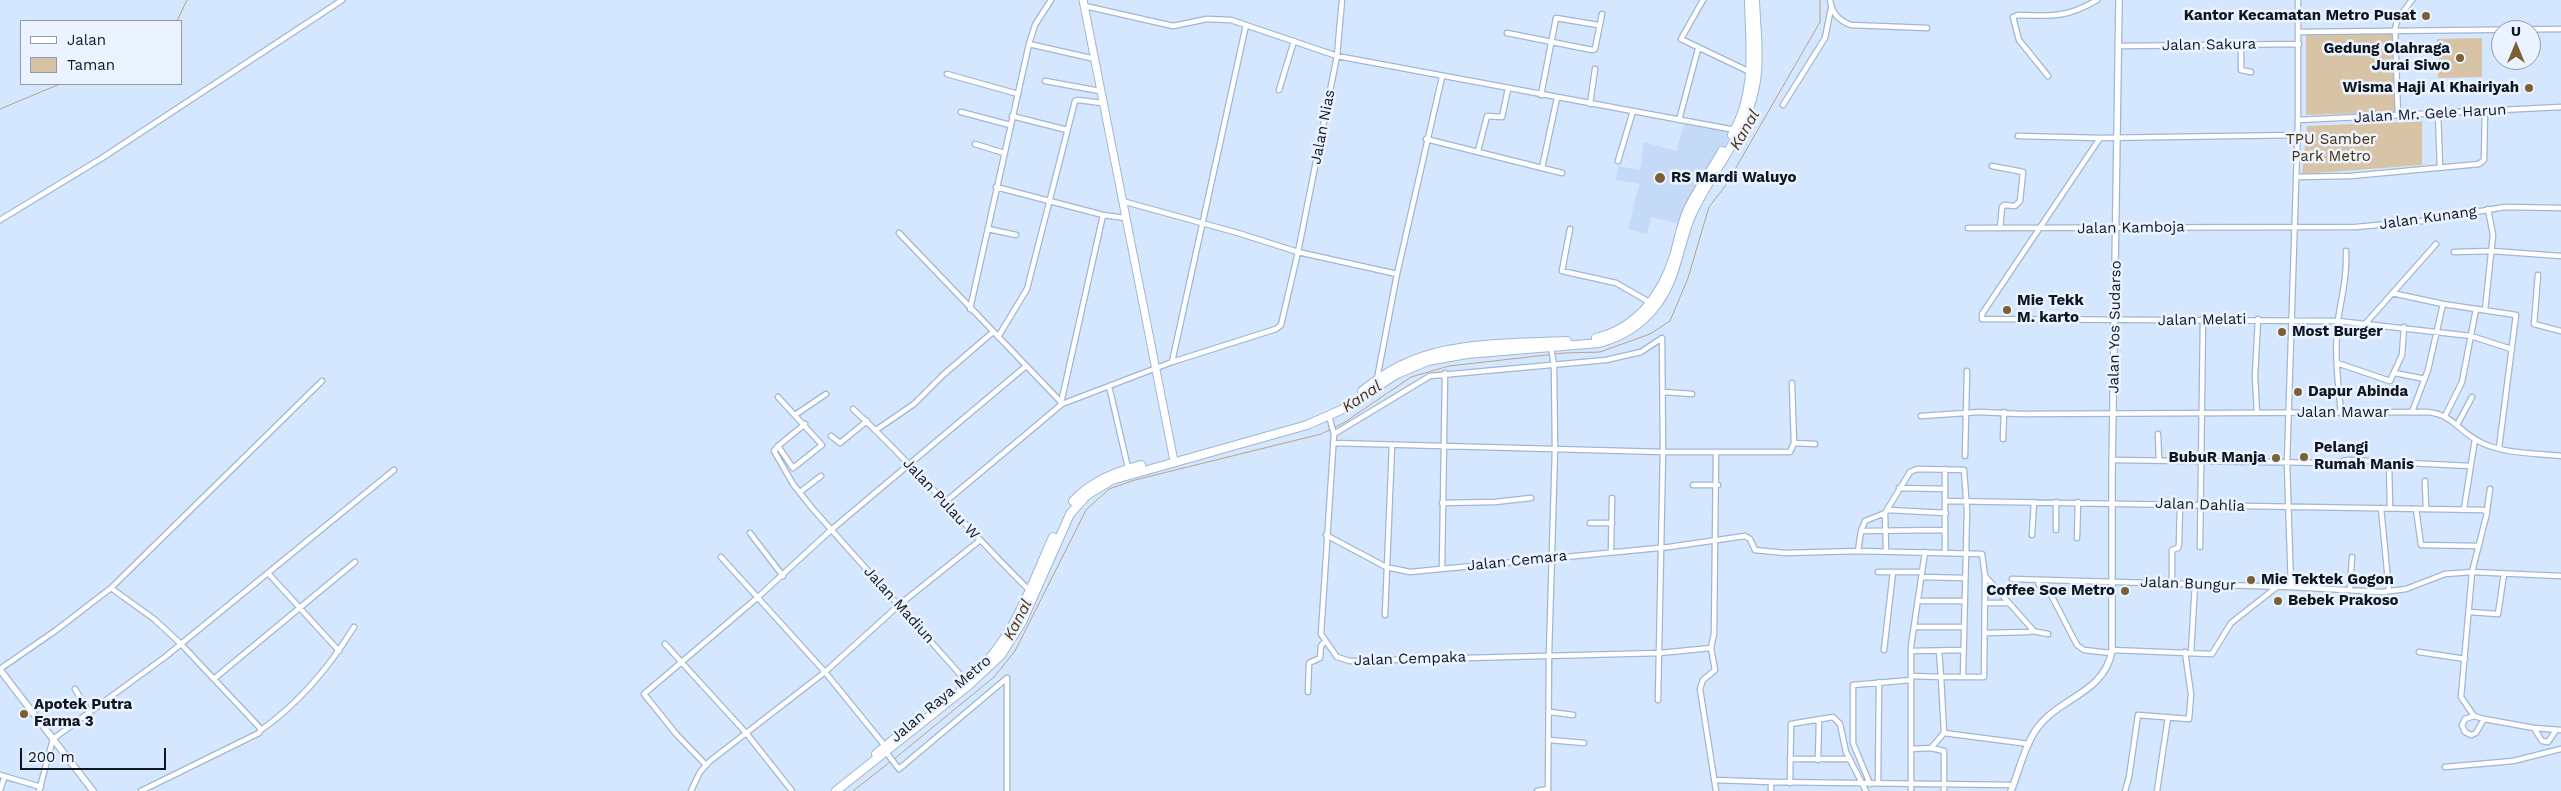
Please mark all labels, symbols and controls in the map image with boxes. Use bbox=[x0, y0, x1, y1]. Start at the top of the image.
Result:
place label: Kantor Kecamatan Metro Pusat bbox=[2184, 7, 2416, 25]
marker: Kantor Kecamatan Metro Pusat bbox=[2420, 10, 2432, 22]
legend bbox=[20, 20, 182, 85]
north arrow bbox=[2491, 20, 2541, 70]
text: U bbox=[2511, 23, 2521, 39]
text: Jalan bbox=[67, 31, 106, 49]
street label: Jalan Sakura bbox=[2162, 35, 2256, 55]
place label: Gedung Olahraga Jurai Siwo bbox=[2324, 40, 2450, 75]
marker: Gedung Olahraga Jurai Siwo bbox=[2454, 52, 2466, 64]
text: Taman bbox=[67, 56, 115, 74]
place label: Wisma Haji Al Khairiyah bbox=[2343, 79, 2519, 97]
marker: Wisma Haji Al Khairiyah bbox=[2523, 82, 2535, 94]
street label: Jalan Nias bbox=[1307, 88, 1339, 166]
street label: Jalan Mr. Gele Harun bbox=[2353, 101, 2507, 127]
water label: Kanal bbox=[1726, 106, 1764, 154]
park label: TPU Samber Park Metro bbox=[2286, 131, 2376, 166]
place label: RS Mardi Waluyo bbox=[1671, 169, 1797, 187]
marker: RS Mardi Waluyo bbox=[1653, 171, 1667, 185]
street label: Jalan Kunang bbox=[2378, 202, 2478, 234]
street label: Jalan Kamboja bbox=[2077, 218, 2185, 238]
street label: Jalan Yos Sudarso bbox=[2105, 260, 2125, 394]
place label: Mie Tekk M. karto bbox=[2017, 292, 2084, 327]
marker: Mie Tekk M. karto bbox=[2001, 304, 2013, 316]
street label: Jalan Melati bbox=[2158, 310, 2246, 330]
place label: Most Burger bbox=[2292, 323, 2383, 341]
marker: Most Burger bbox=[2276, 326, 2288, 338]
water label: Kanal bbox=[1339, 377, 1385, 417]
place label: Dapur Abinda bbox=[2308, 383, 2408, 401]
marker: Dapur Abinda bbox=[2292, 386, 2304, 398]
street label: Jalan Mawar bbox=[2297, 404, 2389, 422]
place label: Pelangi Rumah Manis bbox=[2314, 439, 2414, 474]
place label: BubuR Manja bbox=[2169, 449, 2266, 467]
marker: Pelangi Rumah Manis bbox=[2298, 451, 2310, 463]
marker: BubuR Manja bbox=[2270, 452, 2282, 464]
street label: Jalan Pulau W bbox=[899, 455, 983, 543]
street label: Jalan Dahlia bbox=[2155, 494, 2245, 516]
street label: Jalan Cemara bbox=[1466, 547, 1568, 575]
street label: Jalan Madiun bbox=[860, 563, 938, 647]
place label: Mie Tektek Gogon bbox=[2261, 571, 2394, 589]
street label: Jalan Bungur bbox=[2140, 573, 2236, 595]
marker: Mie Tektek Gogon bbox=[2245, 574, 2257, 586]
place label: Coffee Soe Metro bbox=[1986, 582, 2115, 600]
marker: Coffee Soe Metro bbox=[2119, 585, 2131, 597]
place label: Bebek Prakoso bbox=[2288, 592, 2399, 610]
marker: Bebek Prakoso bbox=[2272, 595, 2284, 607]
water label: Kanal bbox=[1000, 596, 1036, 644]
street label: Jalan Cempaka bbox=[1354, 648, 1466, 670]
street label: Jalan Raya Metro bbox=[887, 652, 995, 746]
place label: Apotek Putra Farma 3 bbox=[34, 696, 132, 731]
marker: Apotek Putra Farma 3 bbox=[18, 708, 30, 720]
scale bar bbox=[22, 738, 169, 770]
text: 200 m bbox=[28, 748, 75, 766]

